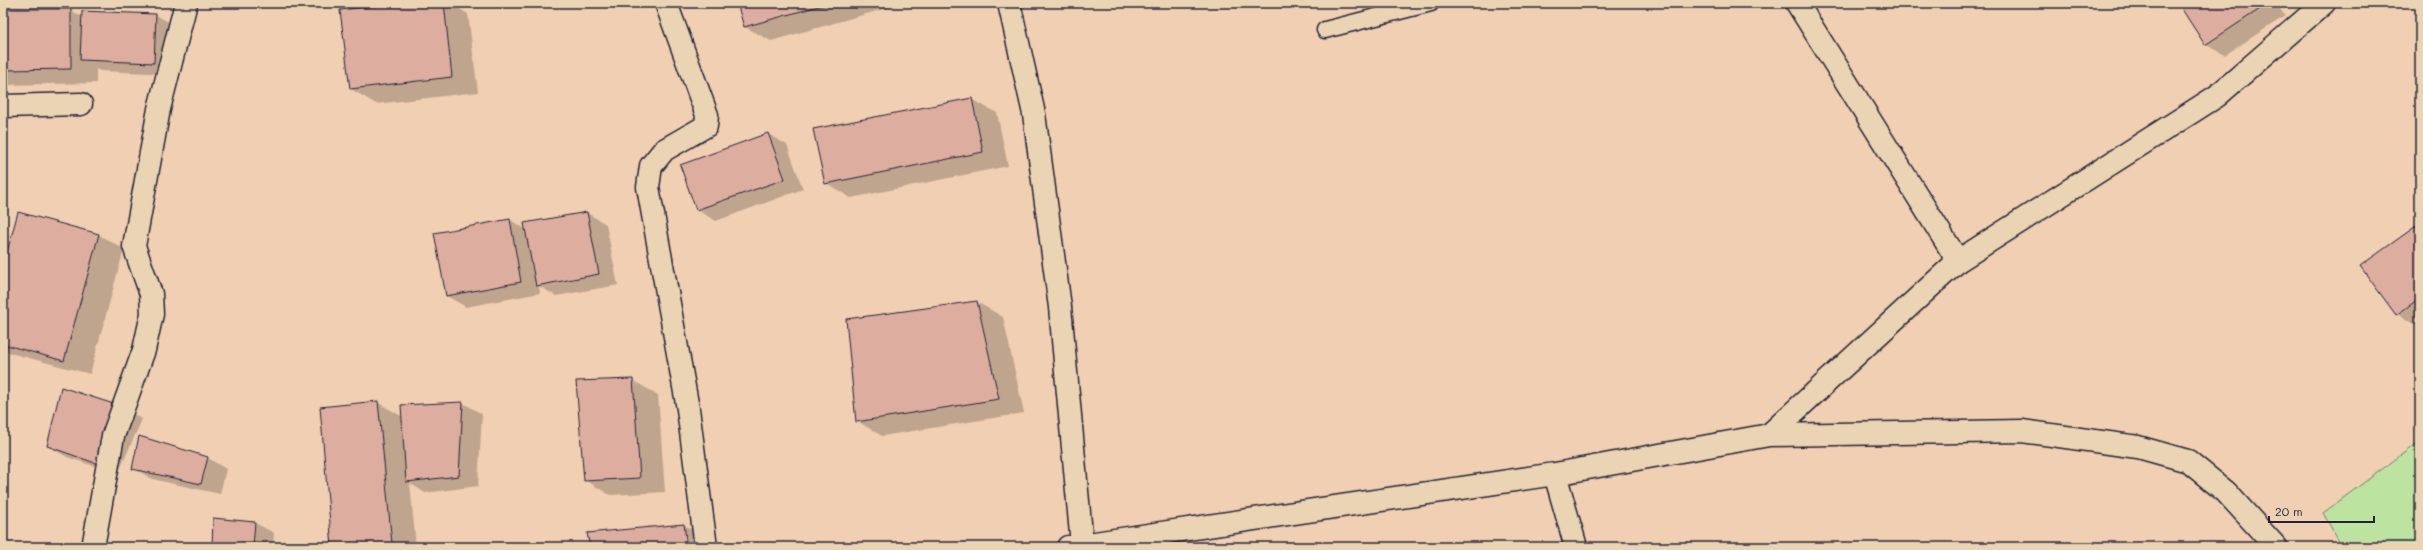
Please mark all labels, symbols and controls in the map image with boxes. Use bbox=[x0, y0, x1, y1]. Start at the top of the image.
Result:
scale bar bbox=[2269, 498, 2374, 524]
text: 20 m bbox=[2275, 503, 2303, 519]

